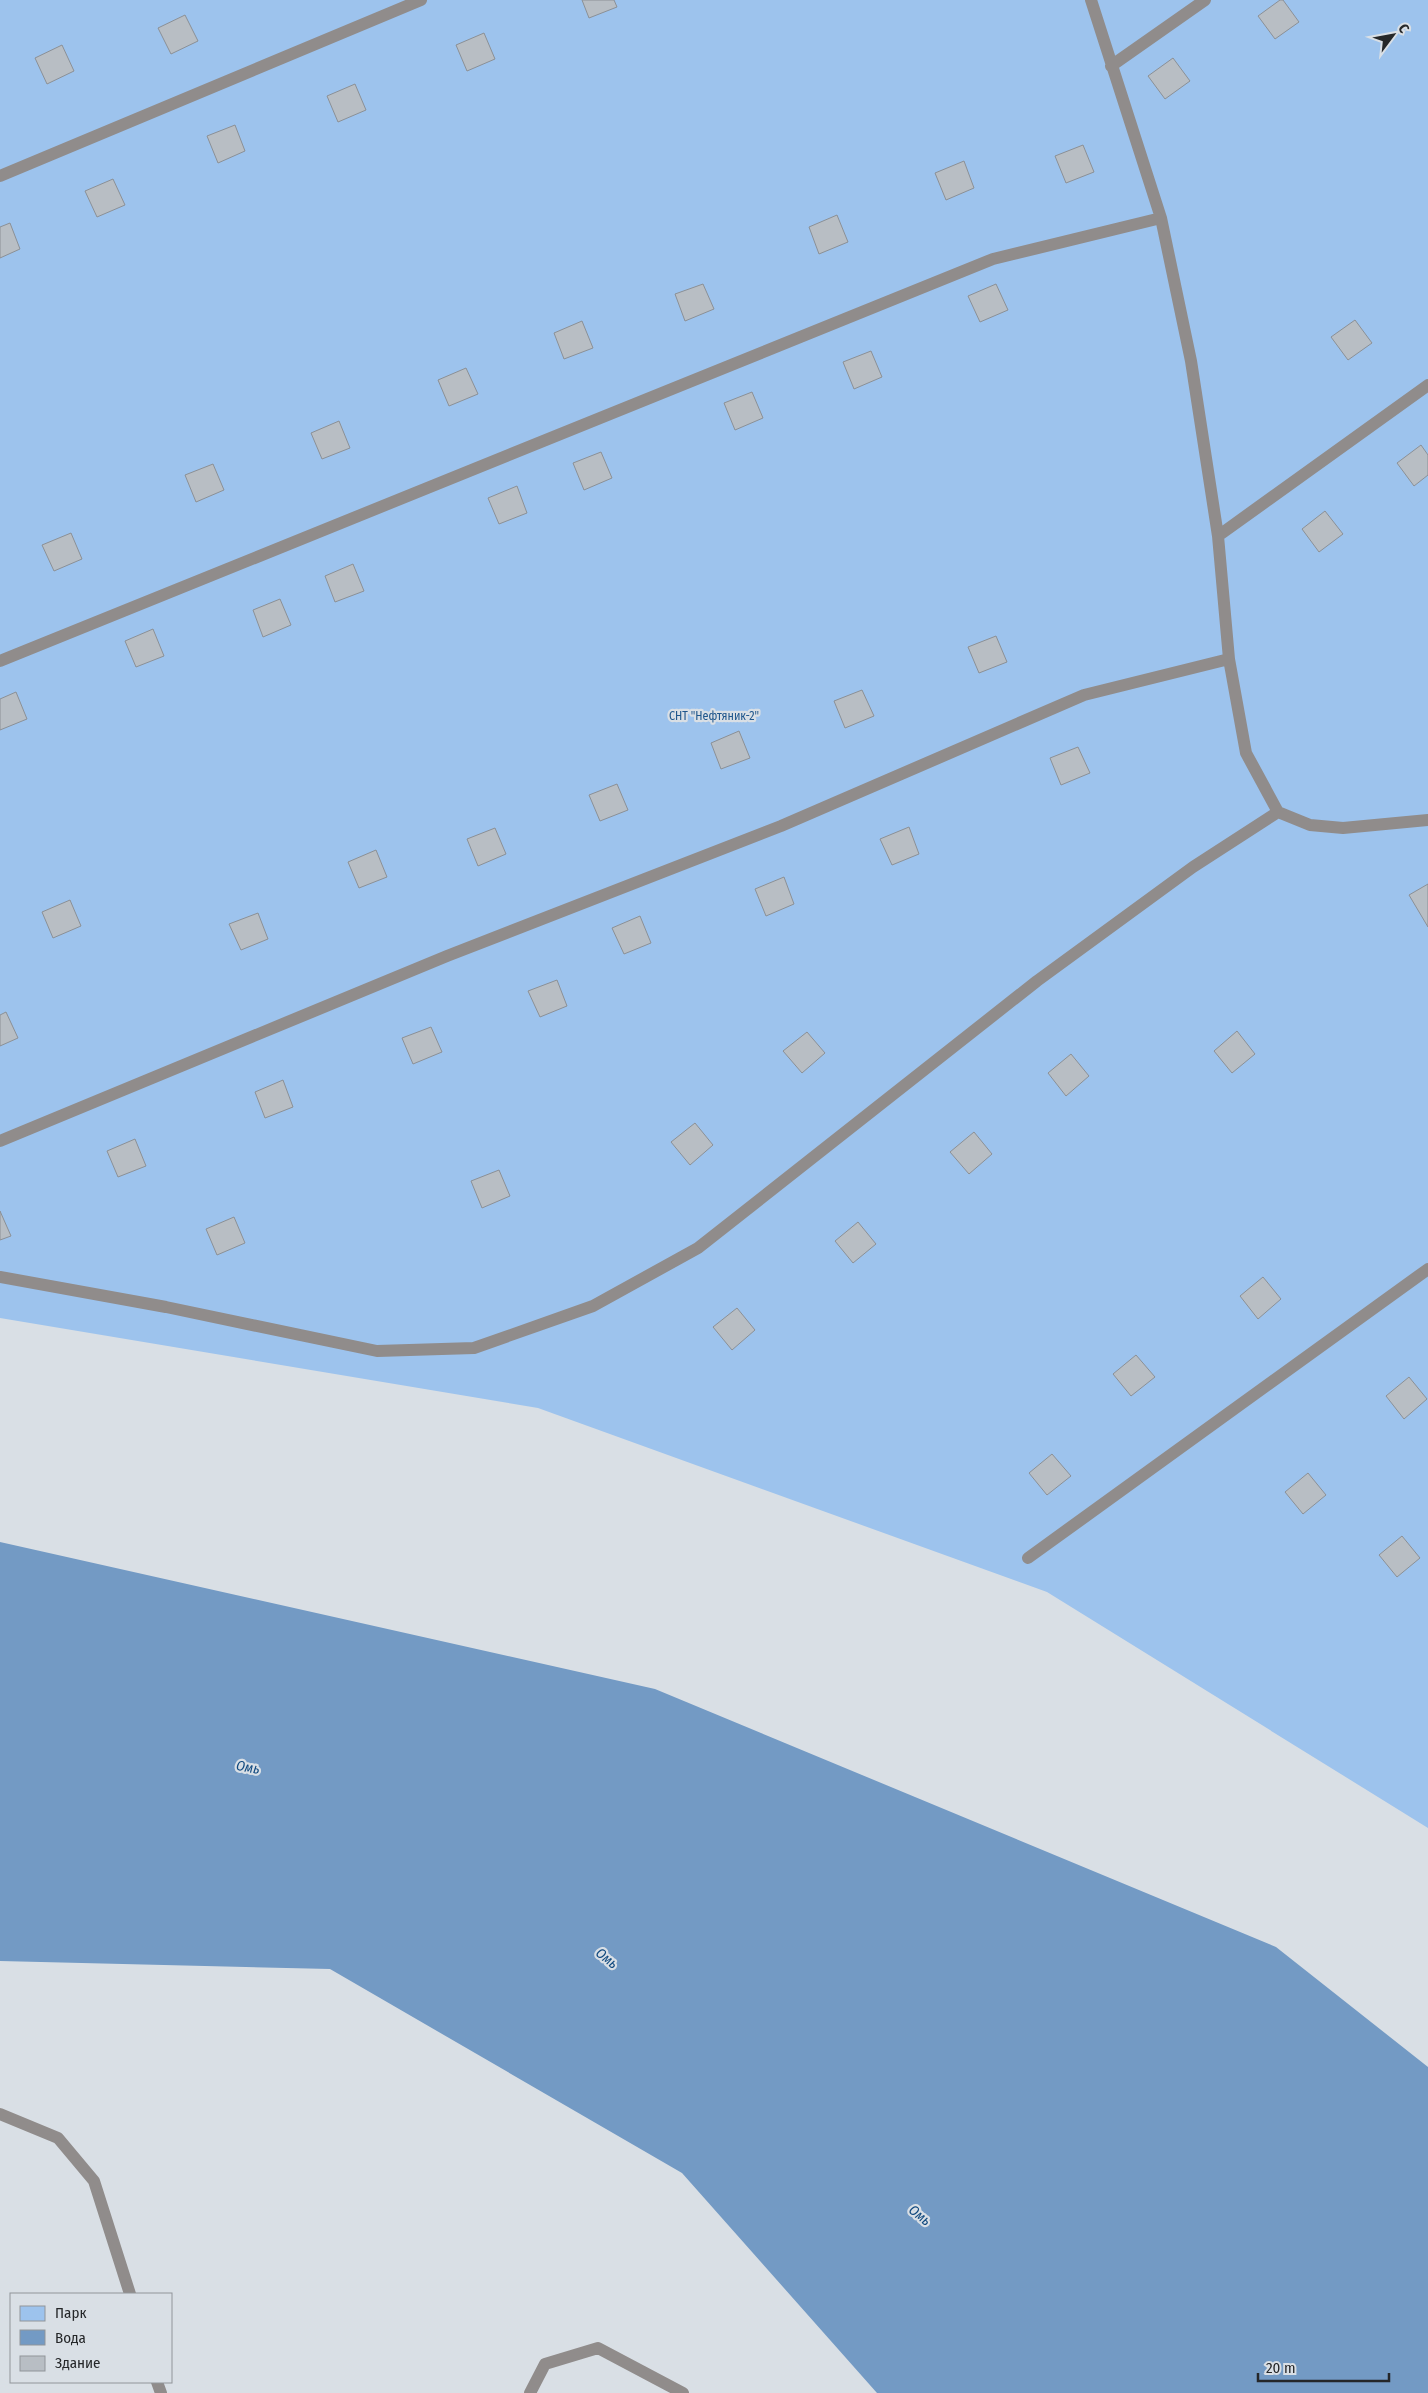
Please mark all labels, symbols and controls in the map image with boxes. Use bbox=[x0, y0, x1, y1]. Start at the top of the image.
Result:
north arrow bbox=[1368, 10, 1418, 60]
text: С bbox=[1394, 21, 1413, 37]
park label: СНТ "Нефтяник-2" bbox=[669, 709, 759, 723]
water label: Омь bbox=[235, 1757, 261, 1778]
water label: Омь bbox=[592, 1944, 621, 1972]
water label: Омь bbox=[905, 2201, 934, 2229]
legend bbox=[10, 2293, 172, 2383]
text: Парк bbox=[55, 2304, 86, 2322]
text: Вода bbox=[55, 2329, 86, 2347]
scale bar bbox=[1258, 2350, 1389, 2382]
text: Здание bbox=[55, 2354, 101, 2372]
text: 20 m bbox=[1266, 2359, 1296, 2377]

